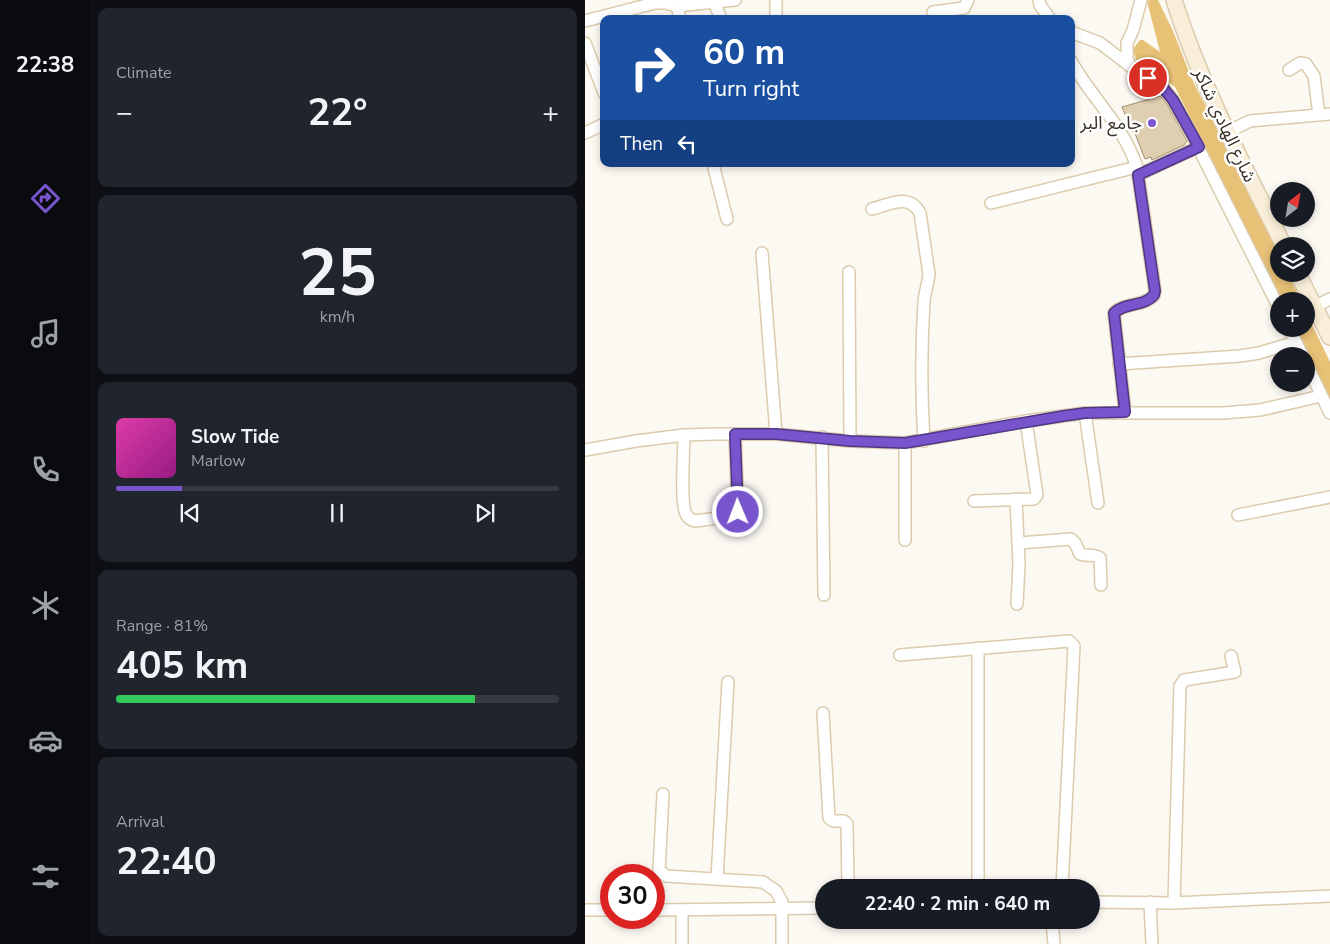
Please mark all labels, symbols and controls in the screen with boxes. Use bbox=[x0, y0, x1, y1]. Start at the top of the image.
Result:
text: 60 m bbox=[703, 29, 785, 76]
icon: right bbox=[620, 35, 685, 100]
text: 22:38 bbox=[16, 50, 74, 80]
pin bbox=[1127, 57, 1169, 99]
text: Climate bbox=[116, 62, 171, 84]
street label: شارع الهادي شاكر bbox=[1186, 63, 1262, 187]
icon: arrive bbox=[1134, 64, 1162, 92]
text: Turn right bbox=[703, 74, 799, 104]
text: 22° bbox=[307, 87, 368, 138]
text: − bbox=[116, 94, 133, 132]
text: + bbox=[542, 94, 559, 132]
place label: جامع البر bbox=[1079, 111, 1142, 137]
marker: جامع البر bbox=[1146, 117, 1158, 129]
icon: left bbox=[673, 130, 701, 158]
text: Then bbox=[620, 131, 663, 157]
icon: directions bbox=[28, 181, 63, 216]
north arrow bbox=[1270, 182, 1315, 228]
map controls bbox=[1270, 182, 1315, 392]
text: 25 bbox=[298, 229, 377, 318]
button: layers bbox=[1270, 237, 1315, 282]
button: + bbox=[1270, 292, 1315, 337]
text: km/h bbox=[320, 306, 355, 328]
icon: music bbox=[28, 316, 63, 351]
button: − bbox=[1270, 347, 1315, 392]
text: Slow Tide bbox=[191, 424, 279, 450]
text: Marlow bbox=[191, 450, 246, 472]
icon: phone bbox=[28, 452, 63, 487]
position arrow bbox=[711, 485, 763, 537]
icon: previous bbox=[176, 499, 204, 527]
icon: pause bbox=[323, 499, 351, 527]
icon: next bbox=[471, 499, 499, 527]
icon: climate bbox=[28, 588, 63, 623]
text: Range · 81% bbox=[116, 615, 208, 637]
text: 405 km bbox=[116, 640, 248, 691]
icon: car bbox=[28, 723, 63, 758]
text: Arrival bbox=[116, 811, 164, 833]
text: 22:40 bbox=[116, 836, 217, 887]
icon: filters bbox=[28, 859, 63, 894]
speed limit sign: 30 bbox=[600, 864, 665, 929]
text: 22:40 · 2 min · 640 m bbox=[865, 891, 1050, 917]

